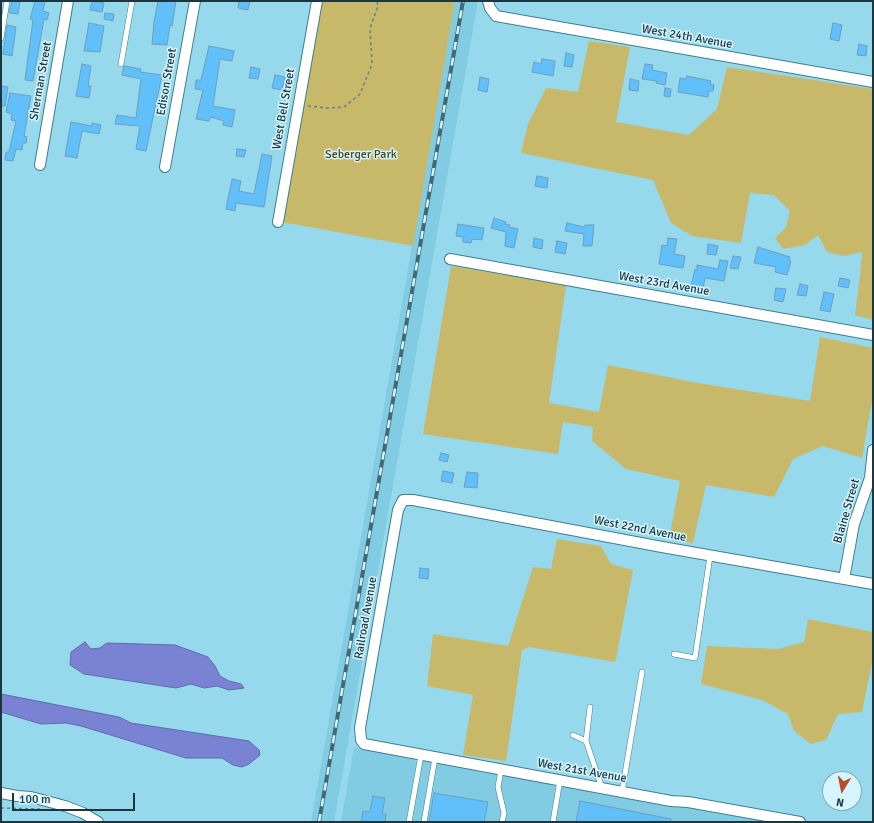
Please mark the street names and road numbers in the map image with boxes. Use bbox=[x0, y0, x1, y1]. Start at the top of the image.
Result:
street label: West 24th Avenue bbox=[641, 22, 733, 52]
street label: Sherman Street bbox=[27, 40, 55, 122]
street label: Edison Street bbox=[154, 47, 180, 117]
street label: West Bell Street bbox=[270, 67, 298, 151]
street label: West 23rd Avenue bbox=[618, 269, 710, 299]
street label: Blaine Street bbox=[831, 477, 863, 545]
street label: West 22nd Avenue bbox=[593, 513, 687, 545]
street label: Railroad Avenue bbox=[352, 576, 380, 660]
street label: West 21st Avenue bbox=[536, 756, 628, 786]

